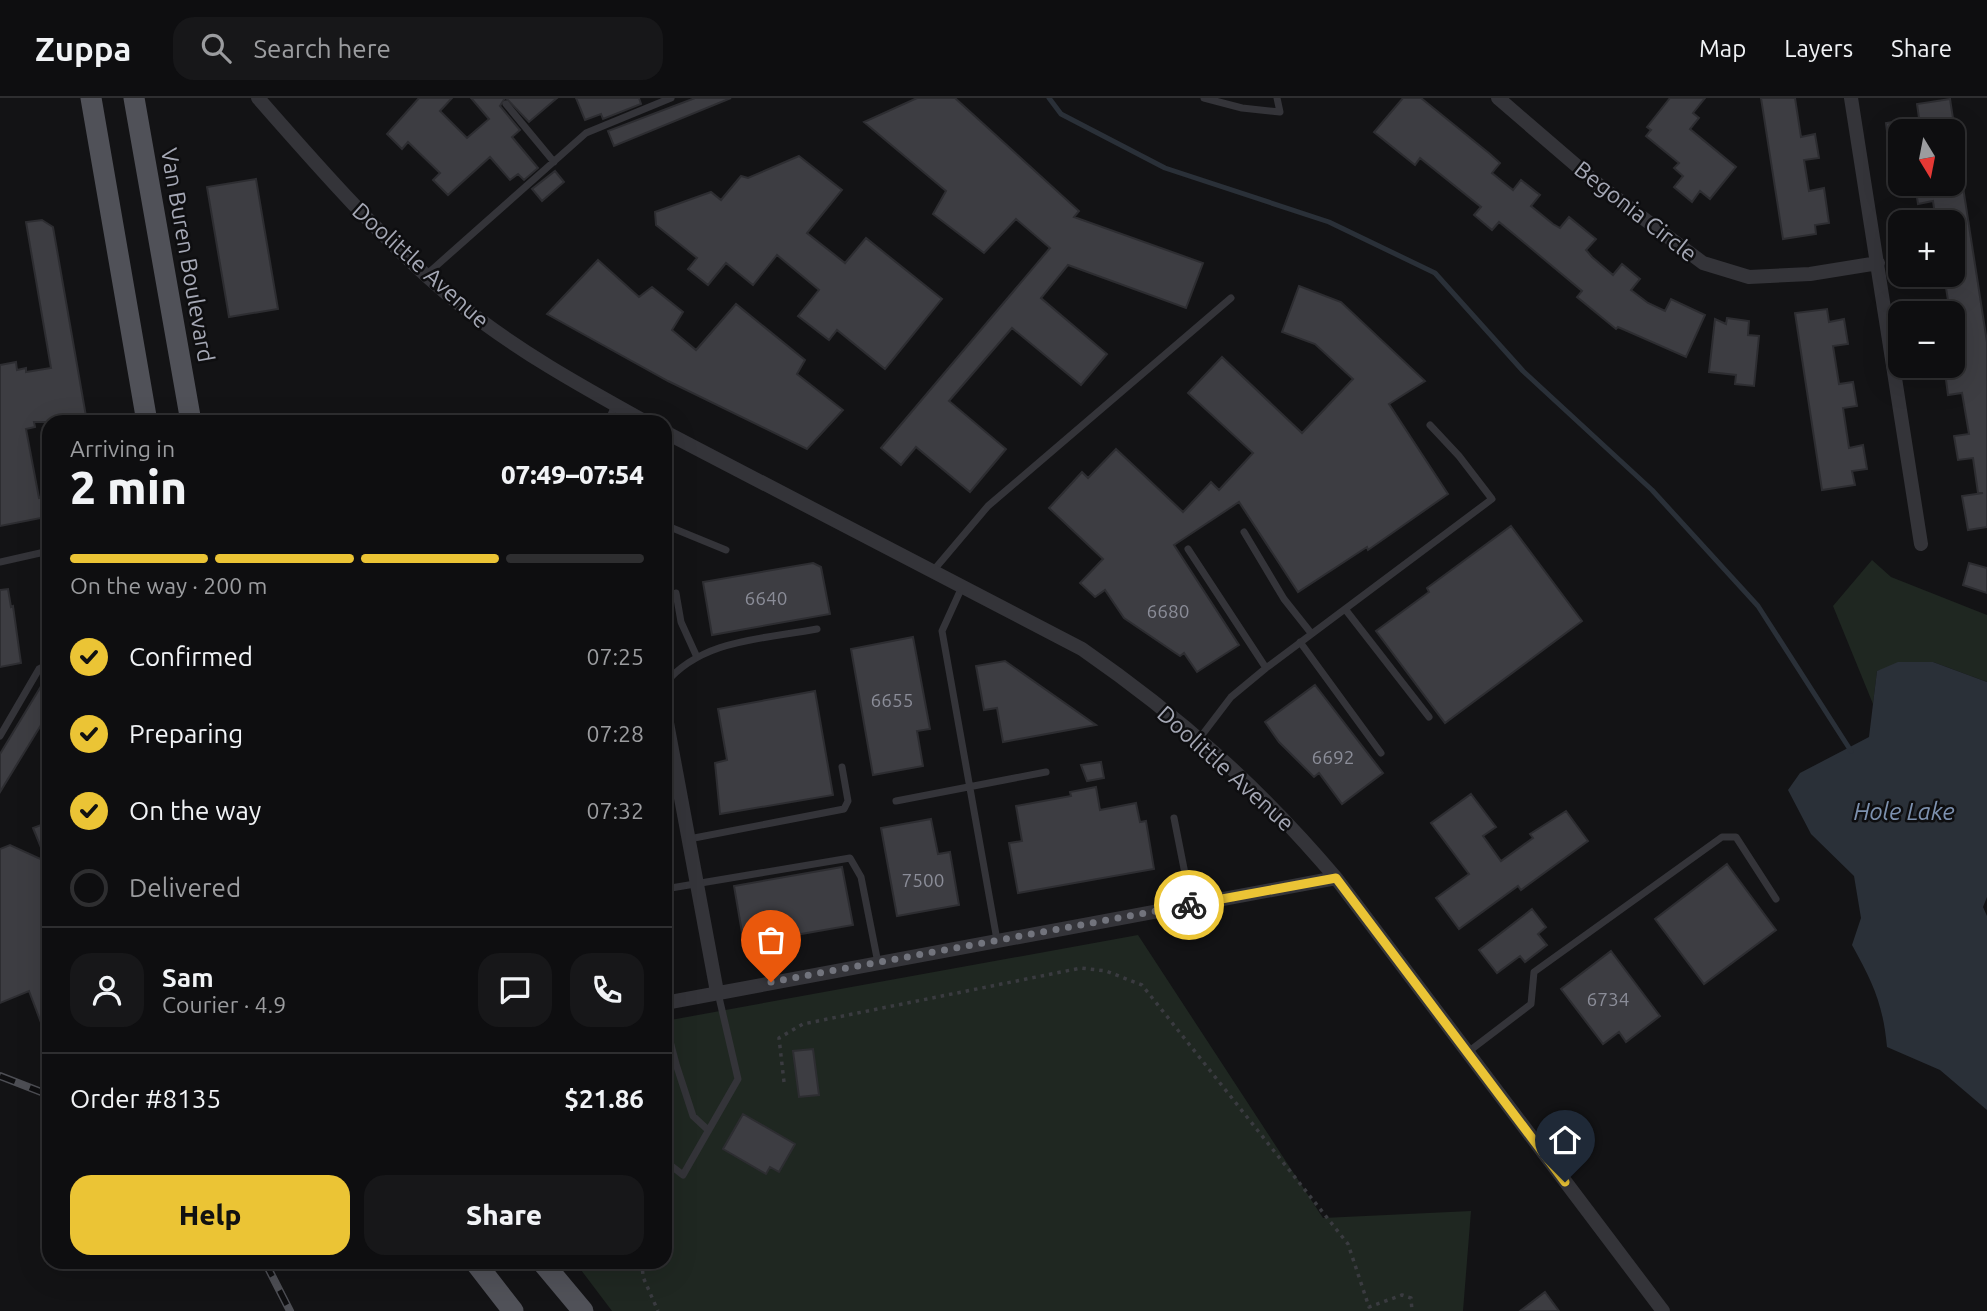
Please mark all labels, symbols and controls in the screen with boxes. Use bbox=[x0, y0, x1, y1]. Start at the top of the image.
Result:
search box bbox=[173, 17, 663, 80]
icon: search bbox=[197, 29, 235, 67]
text: Zuppa bbox=[35, 30, 131, 67]
text: Search here bbox=[253, 34, 391, 63]
text: Map bbox=[1699, 35, 1746, 62]
text: Layers bbox=[1784, 35, 1853, 62]
text: Share bbox=[1891, 35, 1952, 62]
north arrow bbox=[1888, 119, 1965, 196]
map controls bbox=[1888, 119, 1965, 378]
street label: Van Buren Boulevard bbox=[157, 146, 219, 364]
street label: Begonia Circle bbox=[1570, 156, 1702, 266]
street label: Doolittle Avenue bbox=[348, 197, 494, 333]
button: + bbox=[1888, 210, 1965, 287]
button: − bbox=[1888, 301, 1965, 378]
text: Arriving in bbox=[70, 436, 175, 461]
text: 07:49–07:54 bbox=[501, 460, 644, 489]
text: 2 min bbox=[70, 461, 187, 513]
text: On the way · 200 m bbox=[70, 573, 267, 598]
house number: 6640 bbox=[745, 587, 787, 609]
house number: 6680 bbox=[1147, 600, 1189, 622]
icon: check bbox=[70, 638, 108, 676]
text: Confirmed bbox=[129, 642, 253, 671]
text: 07:25 bbox=[586, 644, 644, 669]
house number: 6655 bbox=[871, 689, 913, 711]
street label: Doolittle Avenue bbox=[1153, 700, 1299, 836]
icon: check bbox=[70, 715, 108, 753]
text: Preparing bbox=[129, 719, 243, 748]
text: 07:28 bbox=[586, 721, 644, 746]
house number: 6692 bbox=[1312, 746, 1354, 768]
icon: check bbox=[70, 792, 108, 830]
text: On the way bbox=[129, 796, 261, 825]
text: 07:32 bbox=[586, 798, 644, 823]
water label: Hole Lake bbox=[1853, 798, 1955, 825]
house number: 7500 bbox=[902, 869, 944, 891]
courier bbox=[1154, 870, 1224, 940]
text: Delivered bbox=[129, 873, 241, 902]
icon: bike bbox=[1170, 886, 1208, 924]
pin bbox=[741, 910, 801, 982]
icon: bag bbox=[752, 921, 790, 959]
button: person bbox=[70, 953, 144, 1027]
button: chat bbox=[478, 953, 552, 1027]
button: phone bbox=[570, 953, 644, 1027]
text: Sam bbox=[162, 963, 214, 992]
house number: 6734 bbox=[1587, 988, 1629, 1010]
text: Courier · 4.9 bbox=[162, 992, 286, 1017]
text: Order #8135 bbox=[70, 1084, 221, 1113]
text: $21.86 bbox=[564, 1084, 644, 1113]
pin bbox=[1535, 1110, 1595, 1182]
icon: home bbox=[1546, 1121, 1584, 1159]
button: Help bbox=[70, 1175, 350, 1255]
button: Share bbox=[364, 1175, 644, 1255]

